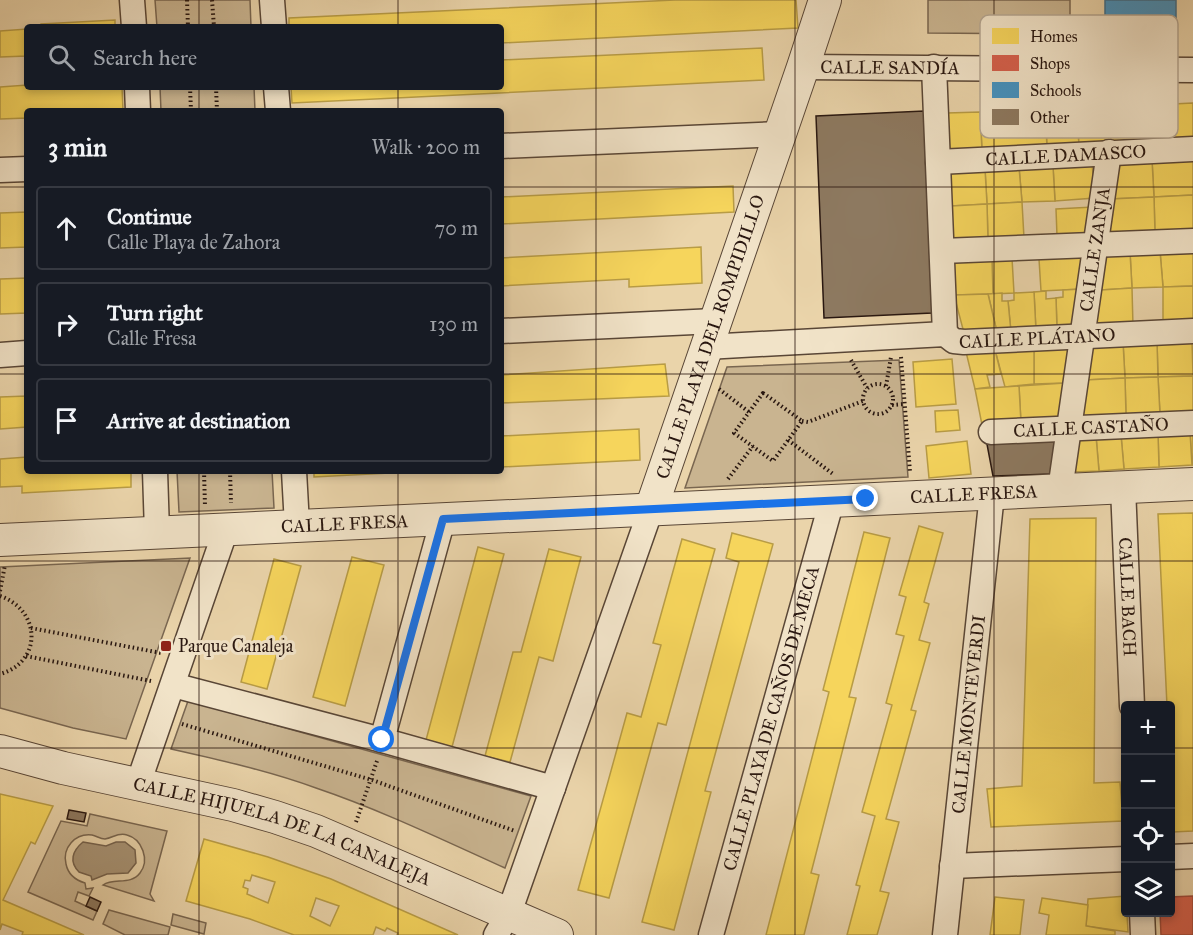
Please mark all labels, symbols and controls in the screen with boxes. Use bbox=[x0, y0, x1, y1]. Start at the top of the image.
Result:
legend bbox=[980, 15, 1178, 138]
search box bbox=[24, 24, 504, 90]
text: Homes bbox=[1030, 27, 1078, 46]
icon: search bbox=[45, 41, 78, 74]
text: Search here bbox=[93, 44, 197, 71]
text: Shops bbox=[1030, 54, 1070, 73]
street label: CALLE SANDÍA bbox=[820, 55, 960, 79]
text: Schools bbox=[1030, 81, 1081, 100]
text: Other bbox=[1030, 108, 1069, 127]
text: 3 min bbox=[48, 131, 107, 163]
text: Walk · 200 m bbox=[372, 135, 480, 159]
street label: CALLE DAMASCO bbox=[985, 140, 1147, 171]
street label: CALLE ZANJA bbox=[1075, 186, 1115, 313]
street label: CALLE PLAYA DEL ROMPIDILLO bbox=[651, 192, 769, 482]
text: Continue bbox=[107, 203, 192, 230]
icon: ahead bbox=[50, 212, 83, 245]
text: 70 m bbox=[435, 216, 478, 240]
text: Calle Playa de Zahora bbox=[107, 230, 280, 254]
text: Turn right bbox=[107, 299, 203, 326]
icon: right bbox=[50, 308, 83, 341]
text: 130 m bbox=[429, 312, 478, 336]
street label: CALLE PLÁTANO bbox=[958, 324, 1116, 353]
text: Calle Fresa bbox=[107, 326, 197, 350]
icon: arrive bbox=[50, 404, 83, 437]
text: Arrive at destination bbox=[107, 407, 290, 434]
street label: CALLE CASTAÑO bbox=[1013, 413, 1169, 442]
street label: CALLE FRESA bbox=[910, 480, 1038, 508]
route end bbox=[852, 485, 878, 511]
street label: CALLE FRESA bbox=[280, 510, 409, 538]
street label: CALLE BACH bbox=[1114, 537, 1141, 657]
street label: CALLE PLAYA DE CAÑOS DE MECA bbox=[718, 563, 824, 873]
street label: CALLE MONTEVERDI bbox=[947, 613, 990, 815]
place label: Parque Canaleja bbox=[178, 635, 294, 658]
marker: Parque Canaleja bbox=[159, 639, 173, 653]
map controls bbox=[1121, 701, 1175, 917]
button: + bbox=[1121, 701, 1175, 755]
route start bbox=[368, 726, 394, 752]
button: − bbox=[1121, 755, 1175, 809]
street label: CALLE HIJUELA DE LA CANALEJA bbox=[131, 773, 434, 890]
button: locate bbox=[1121, 809, 1175, 863]
button: layers bbox=[1121, 863, 1175, 917]

